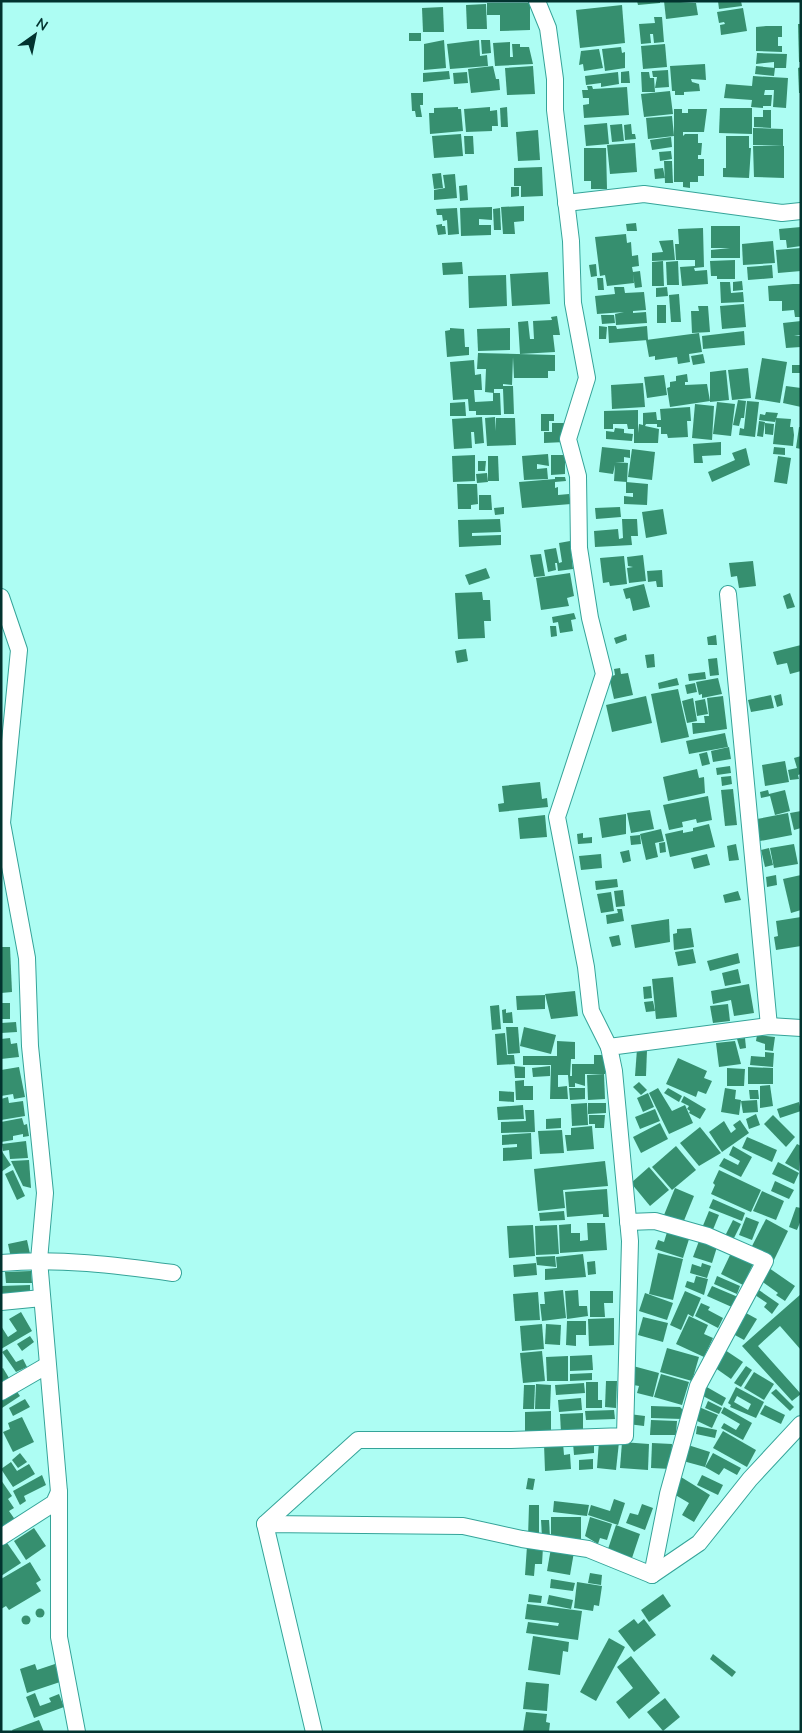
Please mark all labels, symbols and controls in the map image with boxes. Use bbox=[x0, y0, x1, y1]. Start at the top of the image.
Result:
north arrow bbox=[10, 10, 60, 60]
text: N bbox=[33, 14, 51, 35]

